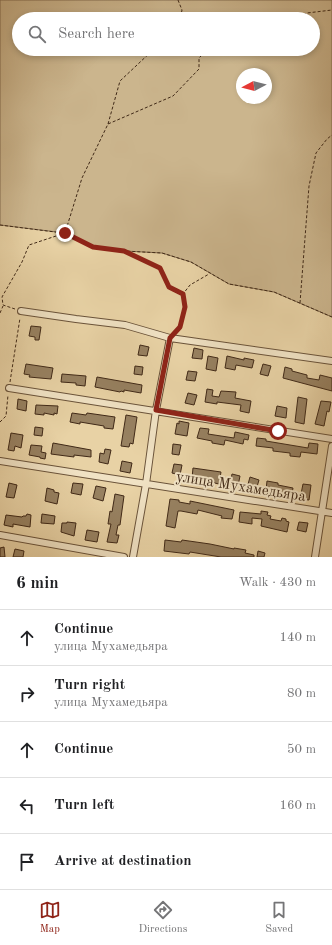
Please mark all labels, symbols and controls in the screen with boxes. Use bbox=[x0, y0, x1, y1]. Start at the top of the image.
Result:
search box bbox=[12, 12, 320, 56]
icon: search bbox=[26, 23, 48, 45]
text: Search here bbox=[58, 27, 135, 42]
north arrow bbox=[236, 68, 272, 104]
route end bbox=[56, 224, 74, 242]
route start bbox=[269, 422, 287, 440]
street label: улица Мухамедьяра bbox=[175, 470, 307, 505]
text: 6 min bbox=[16, 575, 59, 592]
text: Walk · 430 m bbox=[239, 576, 316, 589]
text: Continue bbox=[54, 622, 113, 637]
icon: ahead bbox=[16, 627, 38, 649]
text: 140 m bbox=[279, 631, 316, 644]
text: улица Мухамедьяра bbox=[54, 640, 168, 653]
text: Turn right bbox=[54, 678, 125, 693]
icon: right bbox=[16, 683, 38, 705]
text: 80 m bbox=[287, 687, 316, 700]
text: улица Мухамедьяра bbox=[54, 696, 168, 709]
icon: ahead bbox=[16, 739, 38, 761]
text: Continue bbox=[54, 742, 113, 757]
text: 50 m bbox=[287, 743, 316, 756]
icon: left bbox=[16, 795, 38, 817]
text: Turn left bbox=[54, 798, 114, 813]
text: 160 m bbox=[279, 799, 316, 812]
icon: arrive bbox=[16, 851, 38, 873]
text: Arrive at destination bbox=[54, 854, 192, 869]
tab: Map bbox=[39, 899, 61, 937]
tab: Directions bbox=[139, 899, 187, 937]
tab: Saved bbox=[265, 899, 293, 937]

